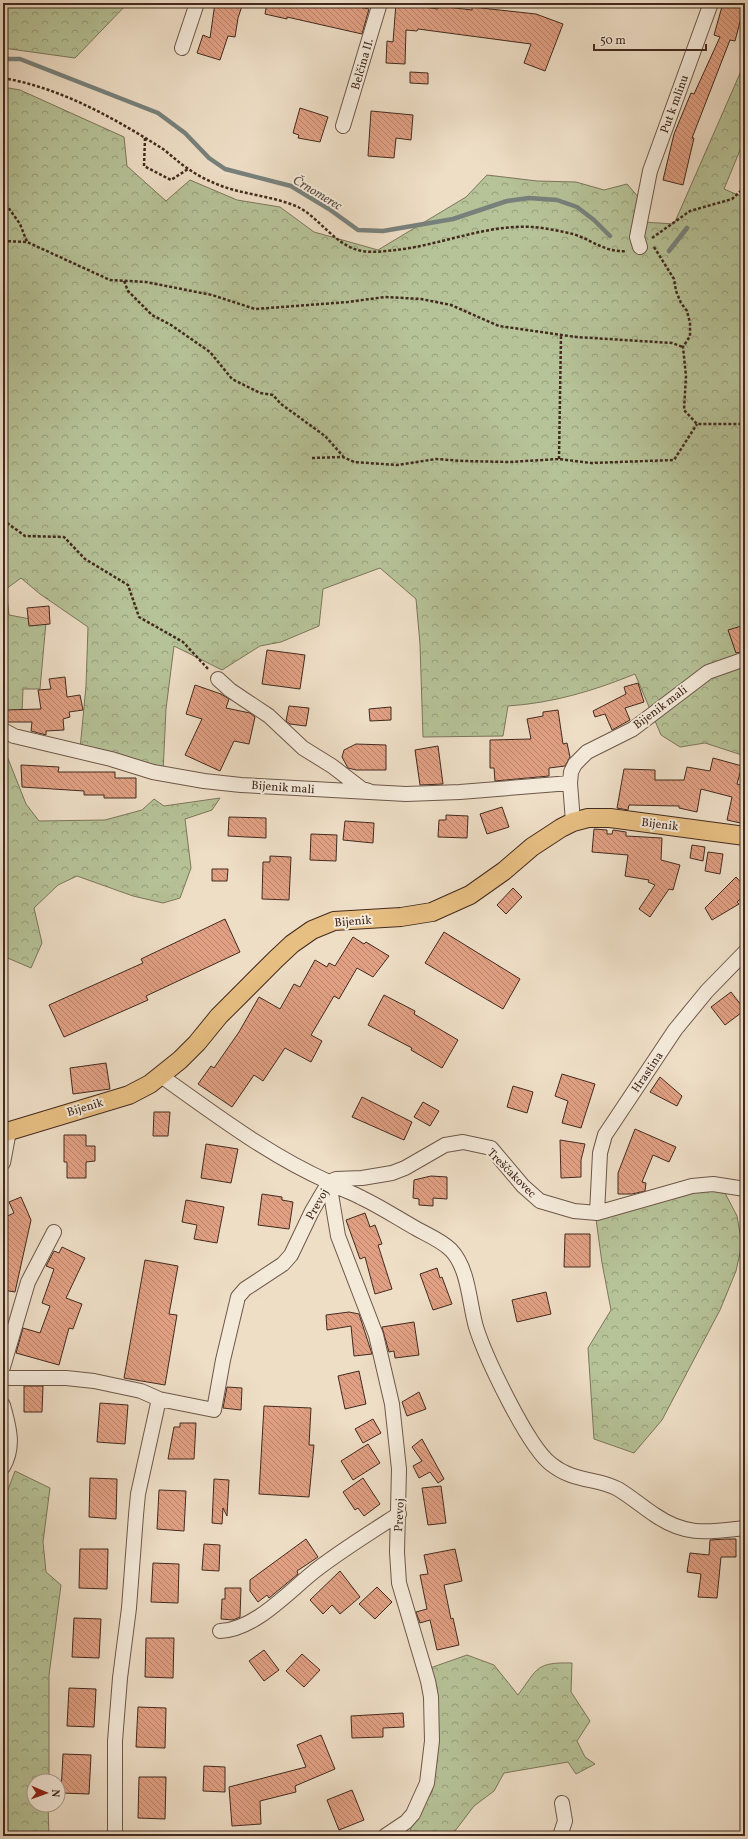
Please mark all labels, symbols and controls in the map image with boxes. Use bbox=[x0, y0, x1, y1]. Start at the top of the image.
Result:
scale bar bbox=[594, 26, 706, 52]
text: 50 m bbox=[600, 33, 626, 49]
street label: Belčina II. bbox=[348, 37, 378, 92]
street label: Put k mlinu bbox=[657, 73, 693, 136]
water label: Črnomerec bbox=[289, 172, 345, 216]
street label: Bijenik mali bbox=[630, 682, 691, 733]
street label: Bijenik mali bbox=[251, 778, 316, 798]
street label: Bijenik bbox=[640, 815, 680, 835]
street label: Bijenik bbox=[334, 912, 373, 932]
street label: Hrastina bbox=[628, 1049, 667, 1096]
street label: Bijenik bbox=[65, 1095, 106, 1121]
street label: Treščakovec bbox=[483, 1146, 539, 1202]
street label: Prevoj bbox=[303, 1186, 333, 1223]
street label: Prevoj bbox=[391, 1498, 409, 1532]
north arrow bbox=[26, 1773, 66, 1813]
text: N bbox=[47, 1789, 62, 1798]

